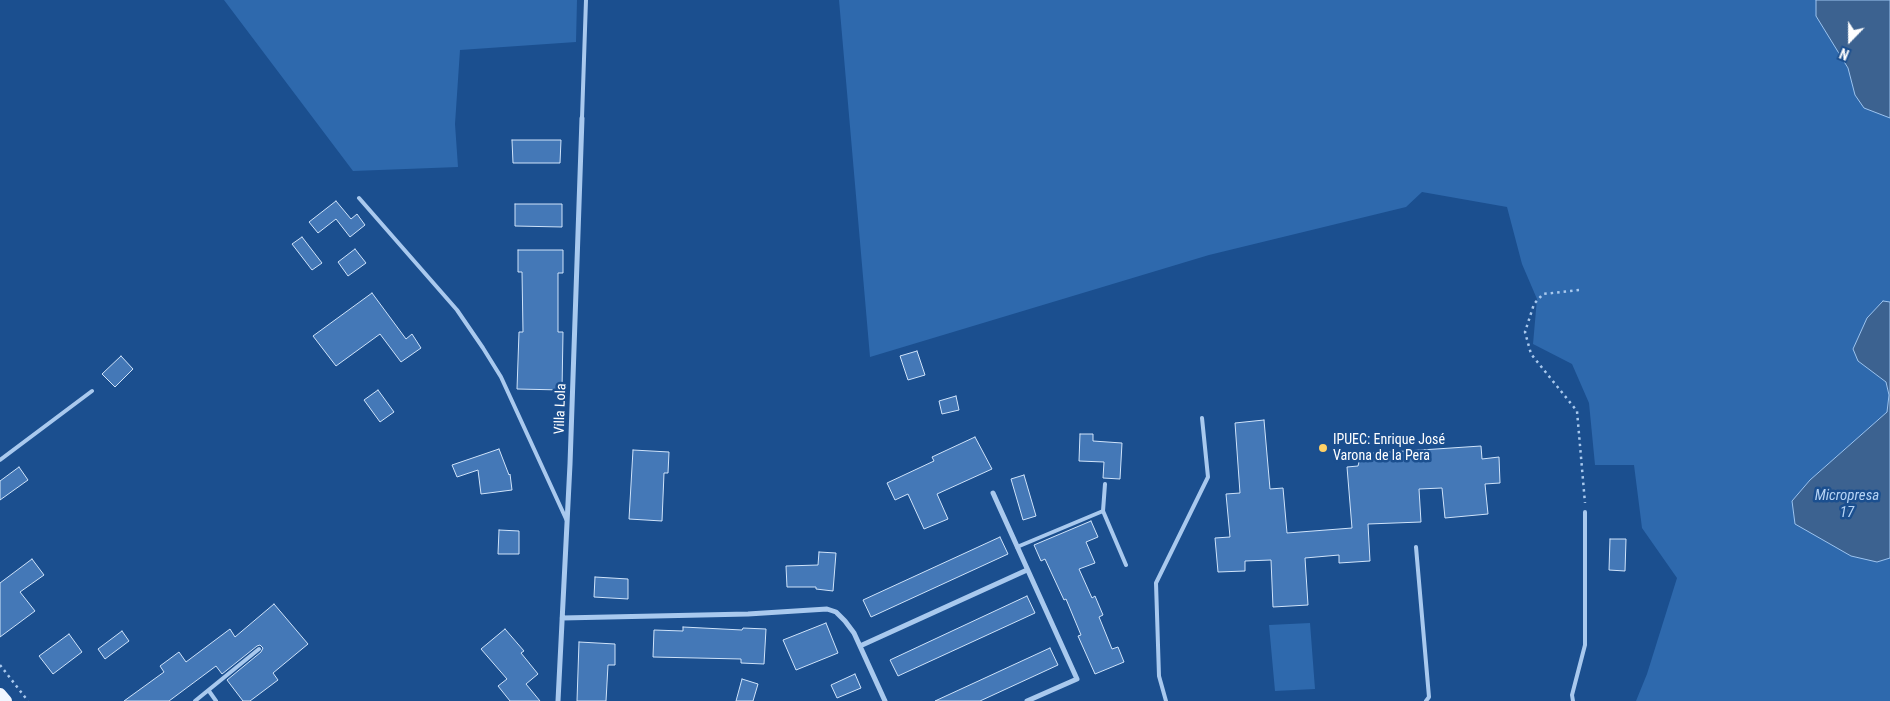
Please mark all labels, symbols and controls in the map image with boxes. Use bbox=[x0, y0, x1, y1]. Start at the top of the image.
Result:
north arrow bbox=[1825, 15, 1875, 65]
text: N bbox=[1837, 45, 1851, 63]
street label: Villa Lola bbox=[552, 383, 570, 435]
place label: IPUEC: Enrique José Varona de la Pera bbox=[1333, 432, 1445, 464]
marker: IPUEC: Enrique José Varona de la Pera bbox=[1317, 442, 1329, 454]
water label: Micropresa 17 bbox=[1815, 487, 1879, 522]

